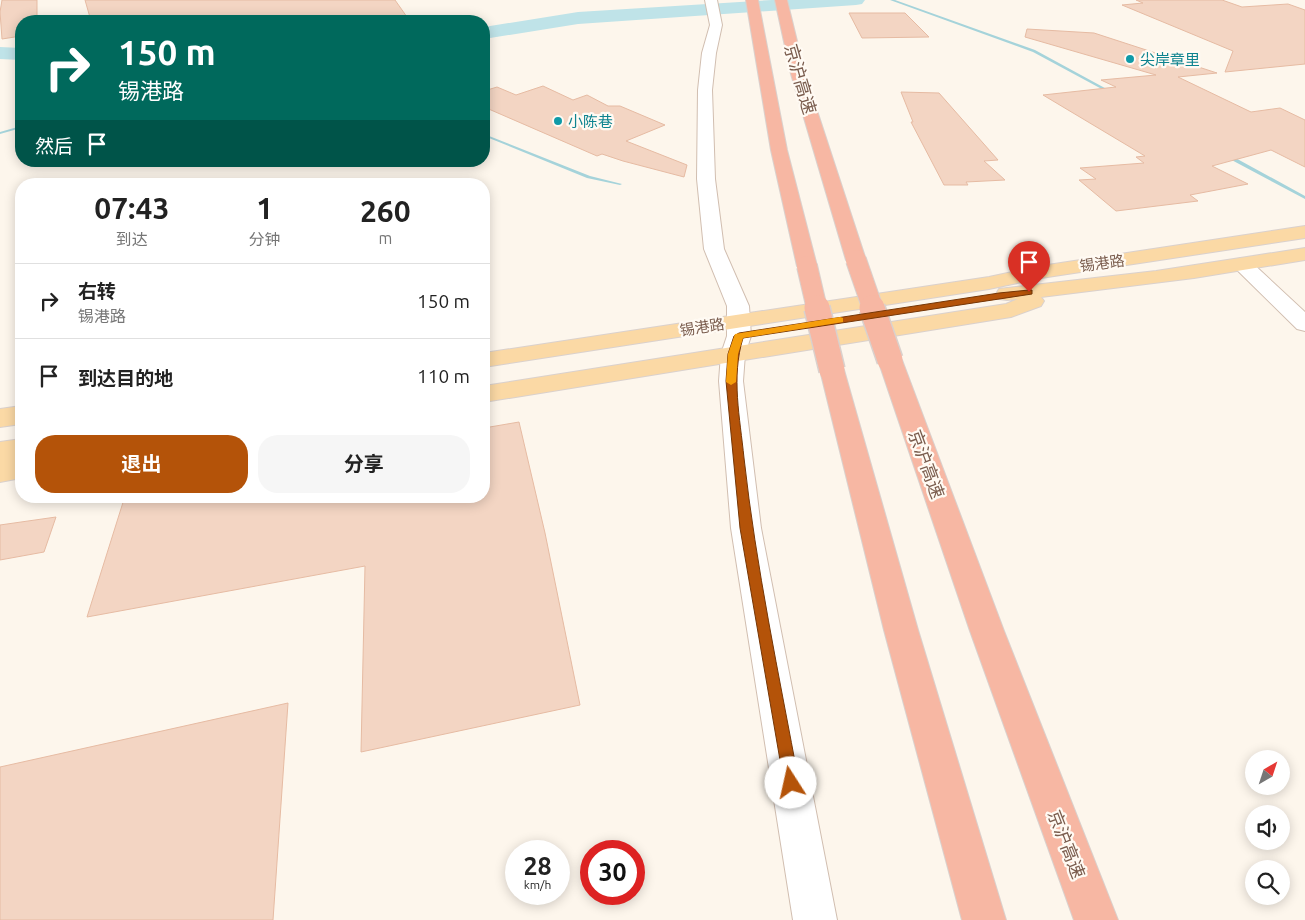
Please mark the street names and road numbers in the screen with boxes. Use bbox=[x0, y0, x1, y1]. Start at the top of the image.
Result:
street label: 京沪高速 bbox=[781, 42, 821, 116]
street label: 锡港路 bbox=[1079, 251, 1125, 275]
street label: 锡港路 bbox=[678, 315, 726, 339]
street label: 京沪高速 bbox=[905, 427, 949, 501]
street label: 京沪高速 bbox=[1045, 807, 1089, 881]

